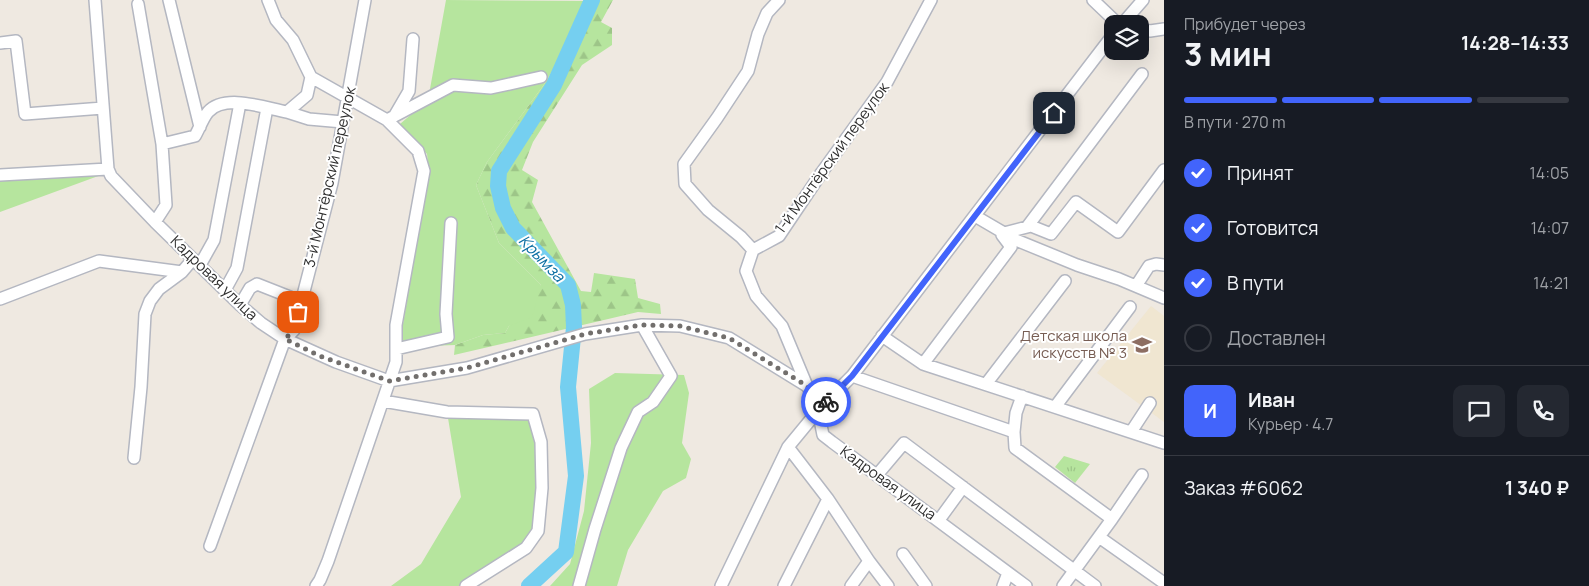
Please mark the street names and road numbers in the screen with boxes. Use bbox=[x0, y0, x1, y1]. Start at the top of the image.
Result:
street label: 1-й Монтёрский переулок bbox=[769, 77, 894, 238]
street label: 3-й Монтёрский переулок bbox=[298, 84, 361, 269]
street label: Кадровая улица bbox=[166, 230, 263, 325]
street label: Кадровая улица bbox=[836, 441, 941, 525]

